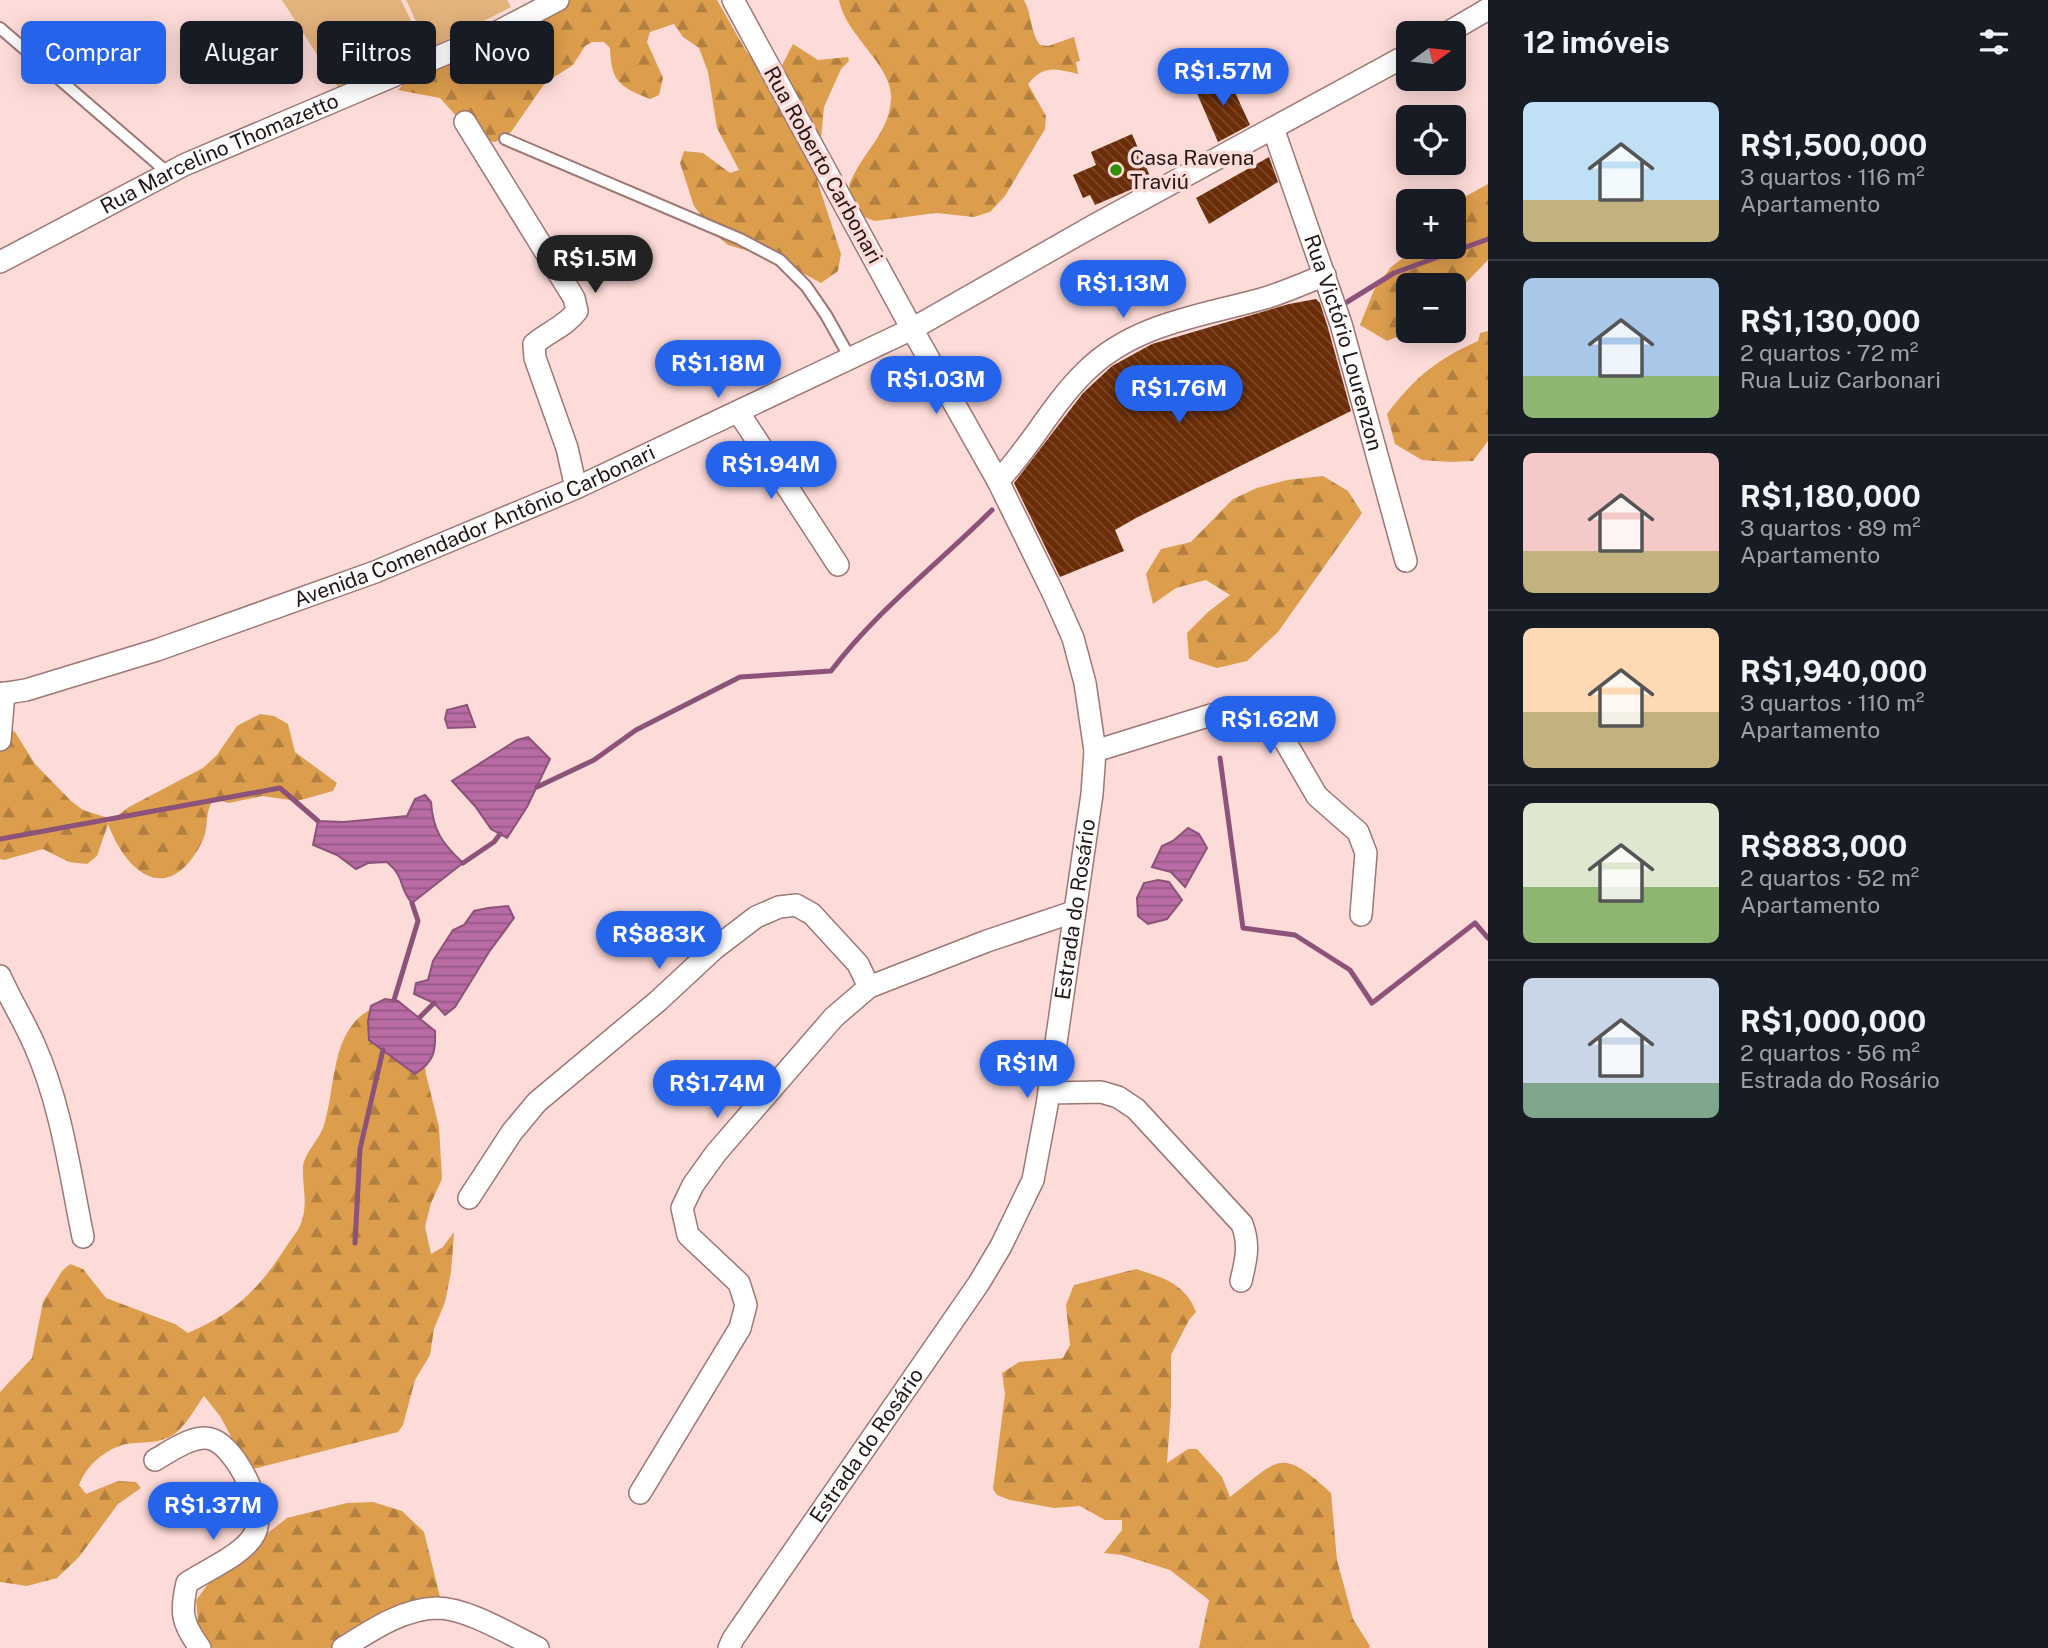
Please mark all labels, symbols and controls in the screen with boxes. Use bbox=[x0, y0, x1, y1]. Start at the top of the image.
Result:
chip: Comprar bbox=[21, 21, 166, 84]
chip: Alugar bbox=[180, 21, 303, 84]
chip: Filtros bbox=[317, 21, 436, 84]
chip: Novo bbox=[450, 21, 554, 84]
north arrow bbox=[1396, 21, 1466, 91]
map controls bbox=[1396, 21, 1466, 343]
icon: filters bbox=[1975, 23, 2013, 61]
text: 12 imóveis bbox=[1523, 24, 1670, 60]
pin: R$1.57M bbox=[1158, 48, 1288, 108]
text: R$1.57M bbox=[1174, 57, 1272, 84]
street label: Rua Roberto Carbonari bbox=[759, 62, 888, 268]
street label: Rua Marcelino Thomazetto bbox=[96, 88, 342, 219]
button: locate bbox=[1396, 105, 1466, 175]
text: R$1,500,000 bbox=[1740, 127, 1927, 163]
icon: home bbox=[1579, 130, 1663, 214]
place label: Casa Ravena Traviú bbox=[1130, 145, 1254, 194]
marker: Casa Ravena Traviú bbox=[1108, 162, 1124, 178]
text: 3 quartos · 116 m² bbox=[1740, 163, 1925, 190]
button: + bbox=[1396, 189, 1466, 259]
text: Apartamento bbox=[1740, 190, 1880, 217]
street label: Rua Victório Lourenzon bbox=[1299, 231, 1388, 453]
pin: R$1.5M bbox=[538, 236, 652, 295]
text: R$1.5M bbox=[553, 244, 637, 271]
pin: R$1.13M bbox=[1058, 260, 1188, 320]
text: R$1.13M bbox=[1076, 269, 1170, 296]
button: − bbox=[1396, 273, 1466, 343]
text: R$1,130,000 bbox=[1740, 303, 1921, 339]
icon: home bbox=[1579, 306, 1663, 390]
text: 2 quartos · 72 m² bbox=[1740, 339, 1918, 366]
pin: R$1.18M bbox=[653, 340, 783, 400]
text: R$1.18M bbox=[671, 349, 765, 376]
pin: R$1.03M bbox=[871, 356, 1001, 416]
text: R$1.03M bbox=[887, 365, 985, 392]
pin: R$1.76M bbox=[1114, 366, 1244, 425]
text: Rua Luiz Carbonari bbox=[1740, 366, 1941, 393]
text: R$1.76M bbox=[1131, 374, 1227, 401]
street label: Avenida Comendador Antônio Carbonari bbox=[290, 439, 659, 612]
pin: R$1.94M bbox=[706, 442, 836, 501]
text: R$1.94M bbox=[722, 450, 820, 477]
text: R$1,180,000 bbox=[1740, 478, 1921, 514]
icon: home bbox=[1579, 481, 1663, 565]
text: 3 quartos · 89 m² bbox=[1740, 514, 1921, 541]
text: Apartamento bbox=[1740, 541, 1880, 568]
text: R$1,940,000 bbox=[1740, 653, 1927, 689]
icon: home bbox=[1579, 656, 1663, 740]
text: 3 quartos · 110 m² bbox=[1740, 689, 1924, 716]
pin: R$1.62M bbox=[1205, 696, 1335, 756]
text: R$1.62M bbox=[1221, 705, 1319, 732]
text: Apartamento bbox=[1740, 716, 1880, 743]
street label: Estrada do Rosário bbox=[1049, 817, 1100, 1001]
text: R$883,000 bbox=[1740, 828, 1907, 864]
icon: home bbox=[1579, 831, 1663, 915]
text: 2 quartos · 52 m² bbox=[1740, 864, 1919, 891]
text: Apartamento bbox=[1740, 891, 1880, 918]
pin: R$883K bbox=[602, 912, 716, 971]
text: R$883K bbox=[612, 920, 706, 947]
text: R$1,000,000 bbox=[1740, 1003, 1926, 1039]
icon: home bbox=[1579, 1006, 1663, 1090]
text: 2 quartos · 56 m² bbox=[1740, 1039, 1920, 1066]
pin: R$1M bbox=[986, 1040, 1068, 1100]
text: R$1M bbox=[996, 1049, 1058, 1076]
pin: R$1.74M bbox=[652, 1060, 782, 1120]
text: Estrada do Rosário bbox=[1740, 1066, 1940, 1093]
text: R$1.74M bbox=[669, 1069, 765, 1096]
street label: Estrada do Rosário bbox=[804, 1363, 928, 1527]
pin: R$1.37M bbox=[148, 1482, 278, 1542]
text: R$1.37M bbox=[164, 1491, 262, 1518]

